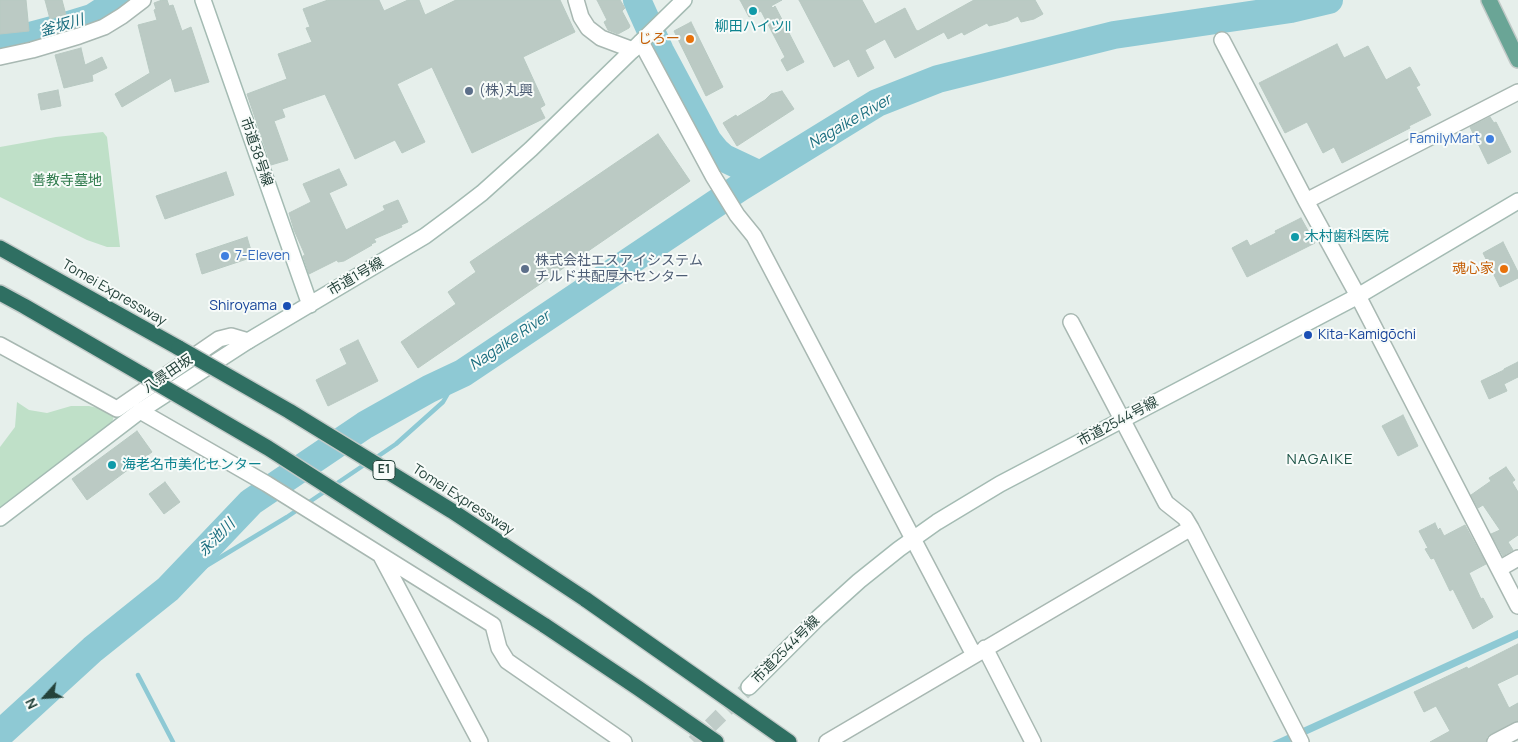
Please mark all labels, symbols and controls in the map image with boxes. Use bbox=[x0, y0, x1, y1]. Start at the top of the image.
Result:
marker: 柳田ハイツII bbox=[747, 5, 759, 17]
water label: 釜坂川 bbox=[38, 11, 86, 41]
place label: 柳田ハイツII bbox=[715, 19, 791, 35]
place label: じろー bbox=[638, 31, 680, 47]
marker: じろー bbox=[684, 33, 696, 45]
place label: (株)丸興 bbox=[479, 83, 533, 99]
marker: (株)丸興 bbox=[463, 85, 475, 97]
water label: Nagaike River bbox=[805, 91, 895, 153]
street label: 市道38号線 bbox=[236, 115, 276, 189]
place label: FamilyMart bbox=[1409, 131, 1480, 147]
marker: FamilyMart bbox=[1484, 133, 1496, 145]
park label: 善教寺墓地 bbox=[32, 173, 102, 189]
place label: 木村歯科医院 bbox=[1305, 229, 1389, 245]
marker: 木村歯科医院 bbox=[1289, 231, 1301, 243]
place label: 7-Eleven bbox=[235, 248, 290, 264]
marker: 7-Eleven bbox=[219, 250, 231, 262]
place label: 株式会社エスアイシステム チルド共配厚木センター bbox=[535, 253, 703, 286]
street label: 市道1号線 bbox=[325, 254, 387, 300]
street label: Tomei Expressway bbox=[59, 256, 169, 330]
place label: 魂心家 bbox=[1452, 261, 1494, 277]
marker: 株式会社エスアイシステム チルド共配厚木センター bbox=[519, 263, 531, 275]
marker: 魂心家 bbox=[1498, 263, 1510, 275]
place label: Shiroyama bbox=[209, 298, 277, 314]
marker: Shiroyama bbox=[281, 300, 293, 312]
water label: Nagaike River bbox=[466, 308, 554, 374]
place label: Kita-Kamigōchi bbox=[1318, 327, 1416, 343]
marker: Kita-Kamigōchi bbox=[1302, 329, 1314, 341]
street label: 八景田坂 bbox=[140, 351, 196, 397]
street label: 市道2544号線 bbox=[1075, 394, 1161, 450]
district label: NAGAIKE bbox=[1286, 451, 1354, 469]
place label: 海老名市美化センター bbox=[122, 457, 262, 473]
marker: 海老名市美化センター bbox=[106, 459, 118, 471]
road number: E1 bbox=[373, 460, 395, 480]
street label: Tomei Expressway bbox=[409, 461, 517, 539]
water label: 永池川 bbox=[195, 516, 239, 560]
street label: 市道2544号線 bbox=[749, 613, 823, 687]
north arrow bbox=[20, 672, 70, 722]
text: N bbox=[20, 695, 42, 712]

